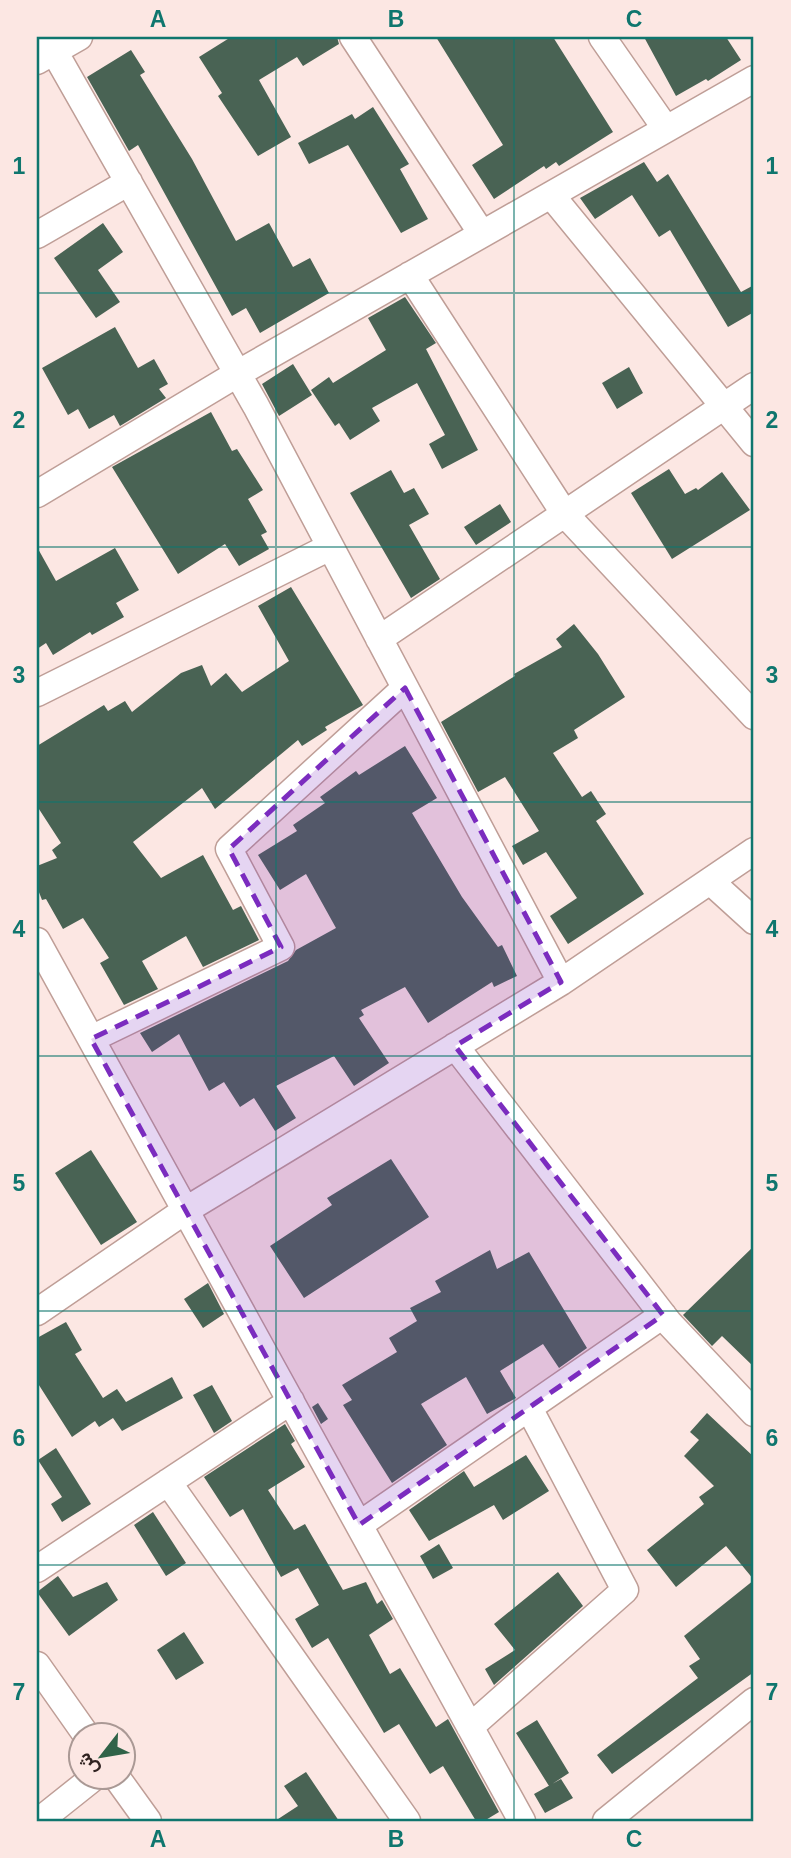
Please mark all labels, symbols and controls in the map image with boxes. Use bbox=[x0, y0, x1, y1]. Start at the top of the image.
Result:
text: A bbox=[150, 6, 166, 32]
text: B bbox=[388, 6, 404, 32]
text: C bbox=[626, 6, 642, 32]
text: 1 bbox=[13, 153, 26, 179]
text: 1 bbox=[766, 153, 779, 179]
text: 2 bbox=[13, 407, 25, 433]
text: 2 bbox=[766, 407, 778, 433]
text: 3 bbox=[13, 662, 25, 688]
text: 3 bbox=[766, 662, 778, 688]
text: 4 bbox=[13, 916, 26, 942]
text: 4 bbox=[766, 916, 779, 942]
text: 5 bbox=[13, 1170, 26, 1196]
text: 5 bbox=[766, 1170, 779, 1196]
text: 6 bbox=[13, 1425, 25, 1451]
text: 6 bbox=[766, 1425, 778, 1451]
text: 7 bbox=[13, 1679, 25, 1705]
text: 7 bbox=[766, 1679, 778, 1705]
north arrow bbox=[66, 1722, 136, 1792]
text: ش bbox=[73, 1749, 104, 1780]
text: A bbox=[150, 1826, 166, 1852]
text: B bbox=[388, 1826, 404, 1852]
text: C bbox=[626, 1826, 642, 1852]

